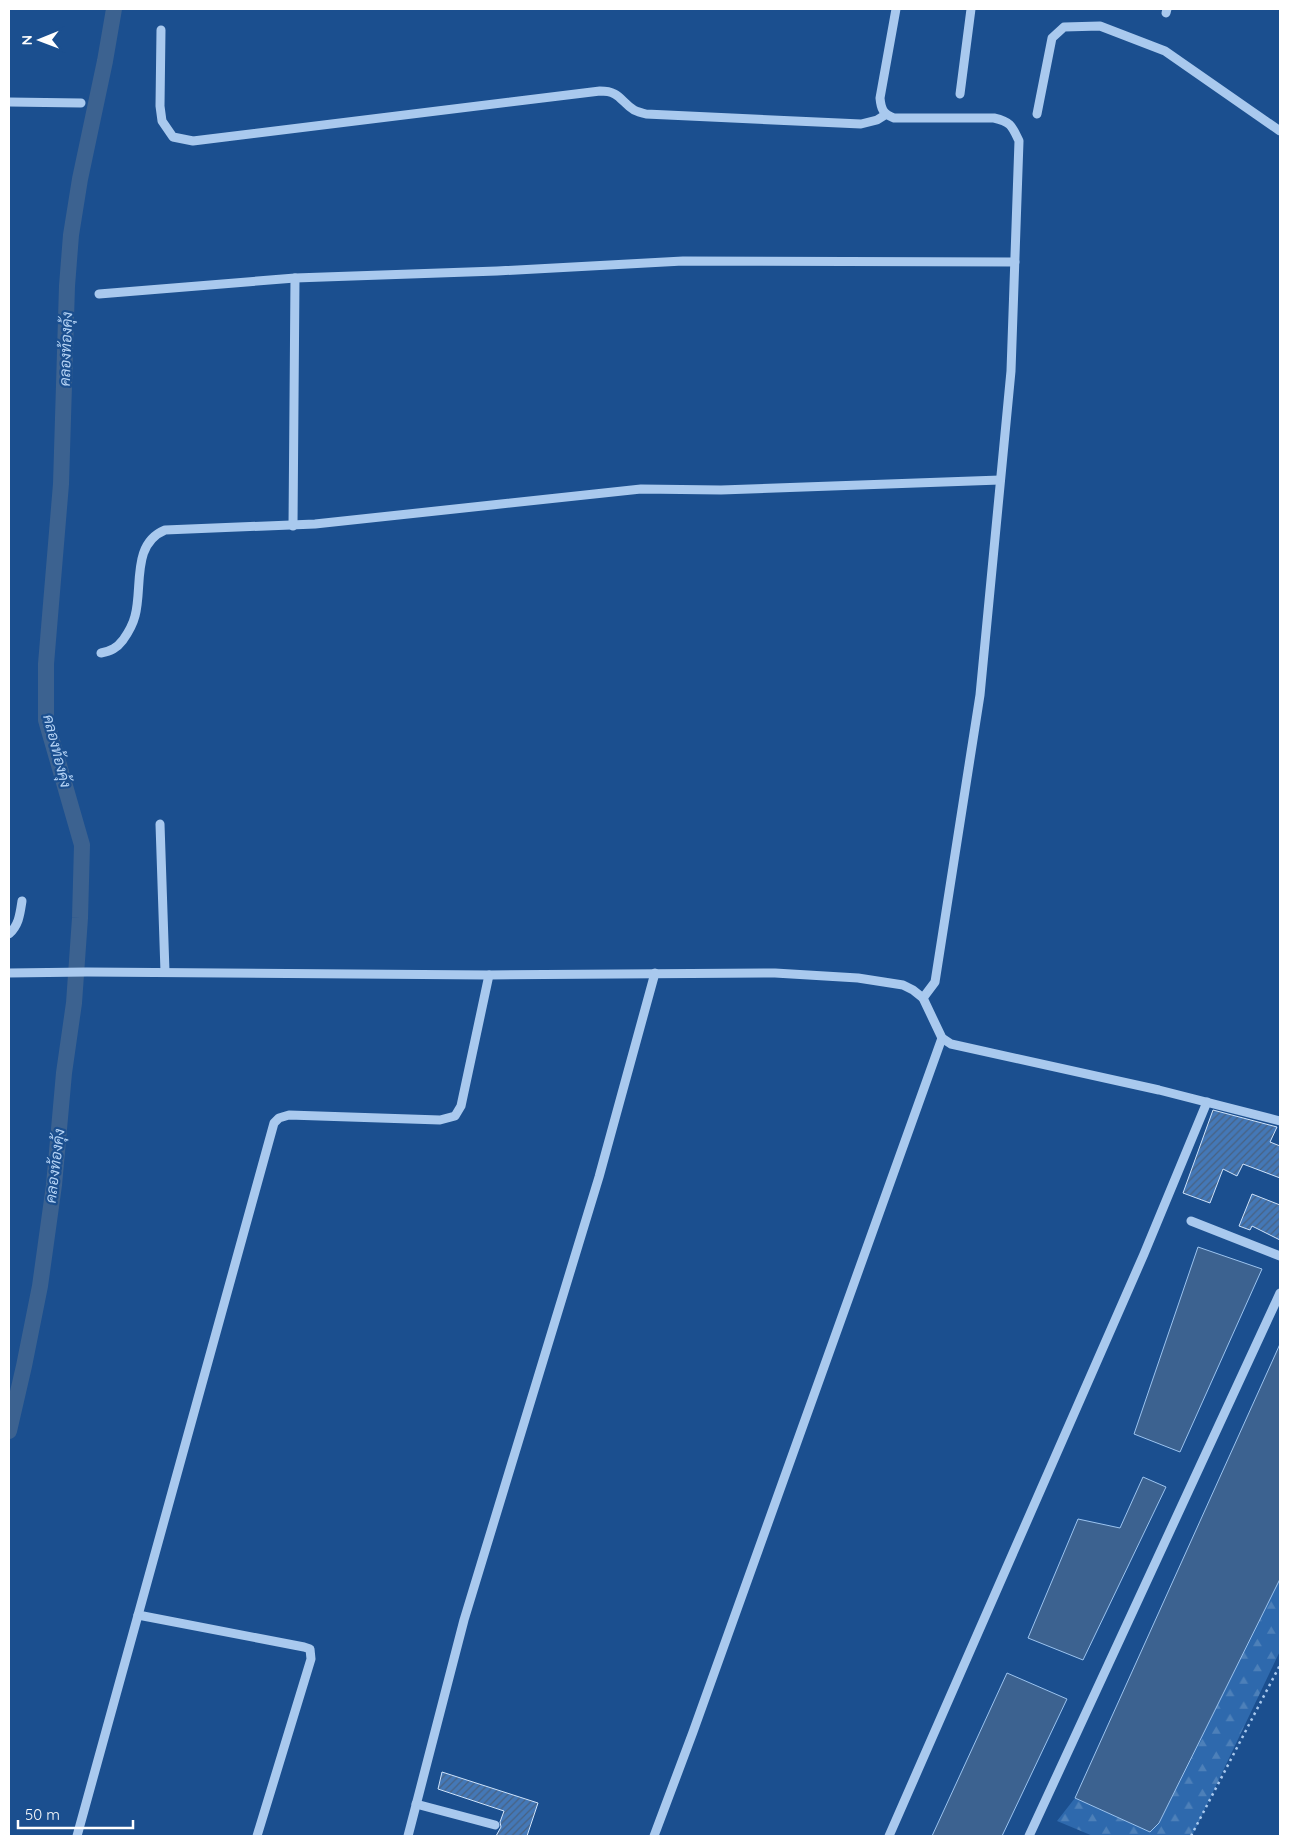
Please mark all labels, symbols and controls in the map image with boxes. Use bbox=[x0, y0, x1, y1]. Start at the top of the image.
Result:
north arrow bbox=[15, 15, 65, 65]
text: N bbox=[18, 35, 36, 46]
water label: คลองท้องคุ้ง bbox=[55, 311, 78, 387]
water label: คลองท้องคุ้ง bbox=[37, 712, 76, 790]
water label: คลองท้องคุ้ง bbox=[41, 1128, 70, 1204]
scale bar bbox=[18, 1798, 132, 1830]
text: 50 m bbox=[25, 1805, 60, 1824]

